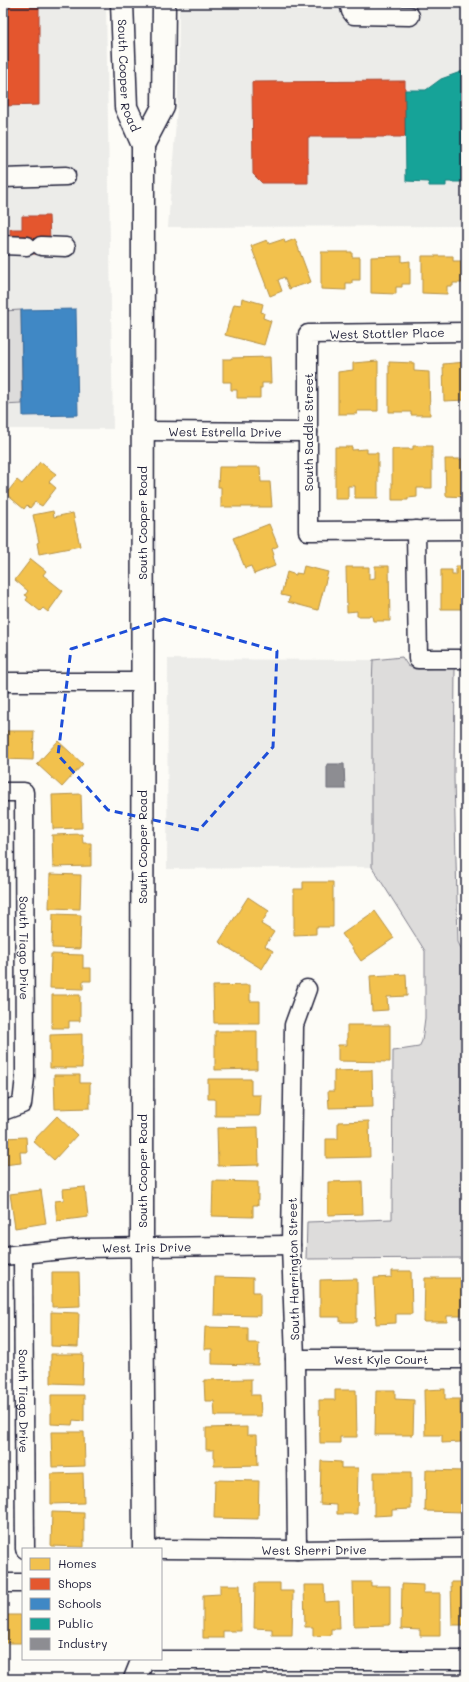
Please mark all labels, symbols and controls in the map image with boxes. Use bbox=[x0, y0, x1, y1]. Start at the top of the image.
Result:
street label: South Cooper Road bbox=[115, 19, 144, 134]
street label: West Stottler Place bbox=[329, 324, 445, 342]
street label: South Saddle Street bbox=[300, 373, 316, 491]
street label: West Estrella Drive bbox=[168, 423, 282, 440]
street label: South Cooper Road bbox=[134, 466, 150, 580]
street label: South Cooper Road bbox=[134, 790, 150, 904]
street label: South Tiago Drive bbox=[16, 896, 33, 1000]
street label: South Cooper Road bbox=[134, 1114, 150, 1228]
street label: South Harrington Street bbox=[284, 1197, 302, 1341]
street label: West Iris Drive bbox=[102, 1238, 191, 1256]
street label: South Tiago Drive bbox=[16, 1349, 32, 1453]
street label: West Kyle Court bbox=[334, 1351, 428, 1367]
street label: West Sherri Drive bbox=[261, 1541, 367, 1558]
legend bbox=[22, 1548, 162, 1660]
text: Homes bbox=[58, 1555, 97, 1571]
text: Shops bbox=[58, 1575, 92, 1591]
text: Schools bbox=[58, 1595, 102, 1611]
text: Public bbox=[58, 1615, 93, 1631]
text: Industry bbox=[58, 1635, 107, 1651]

